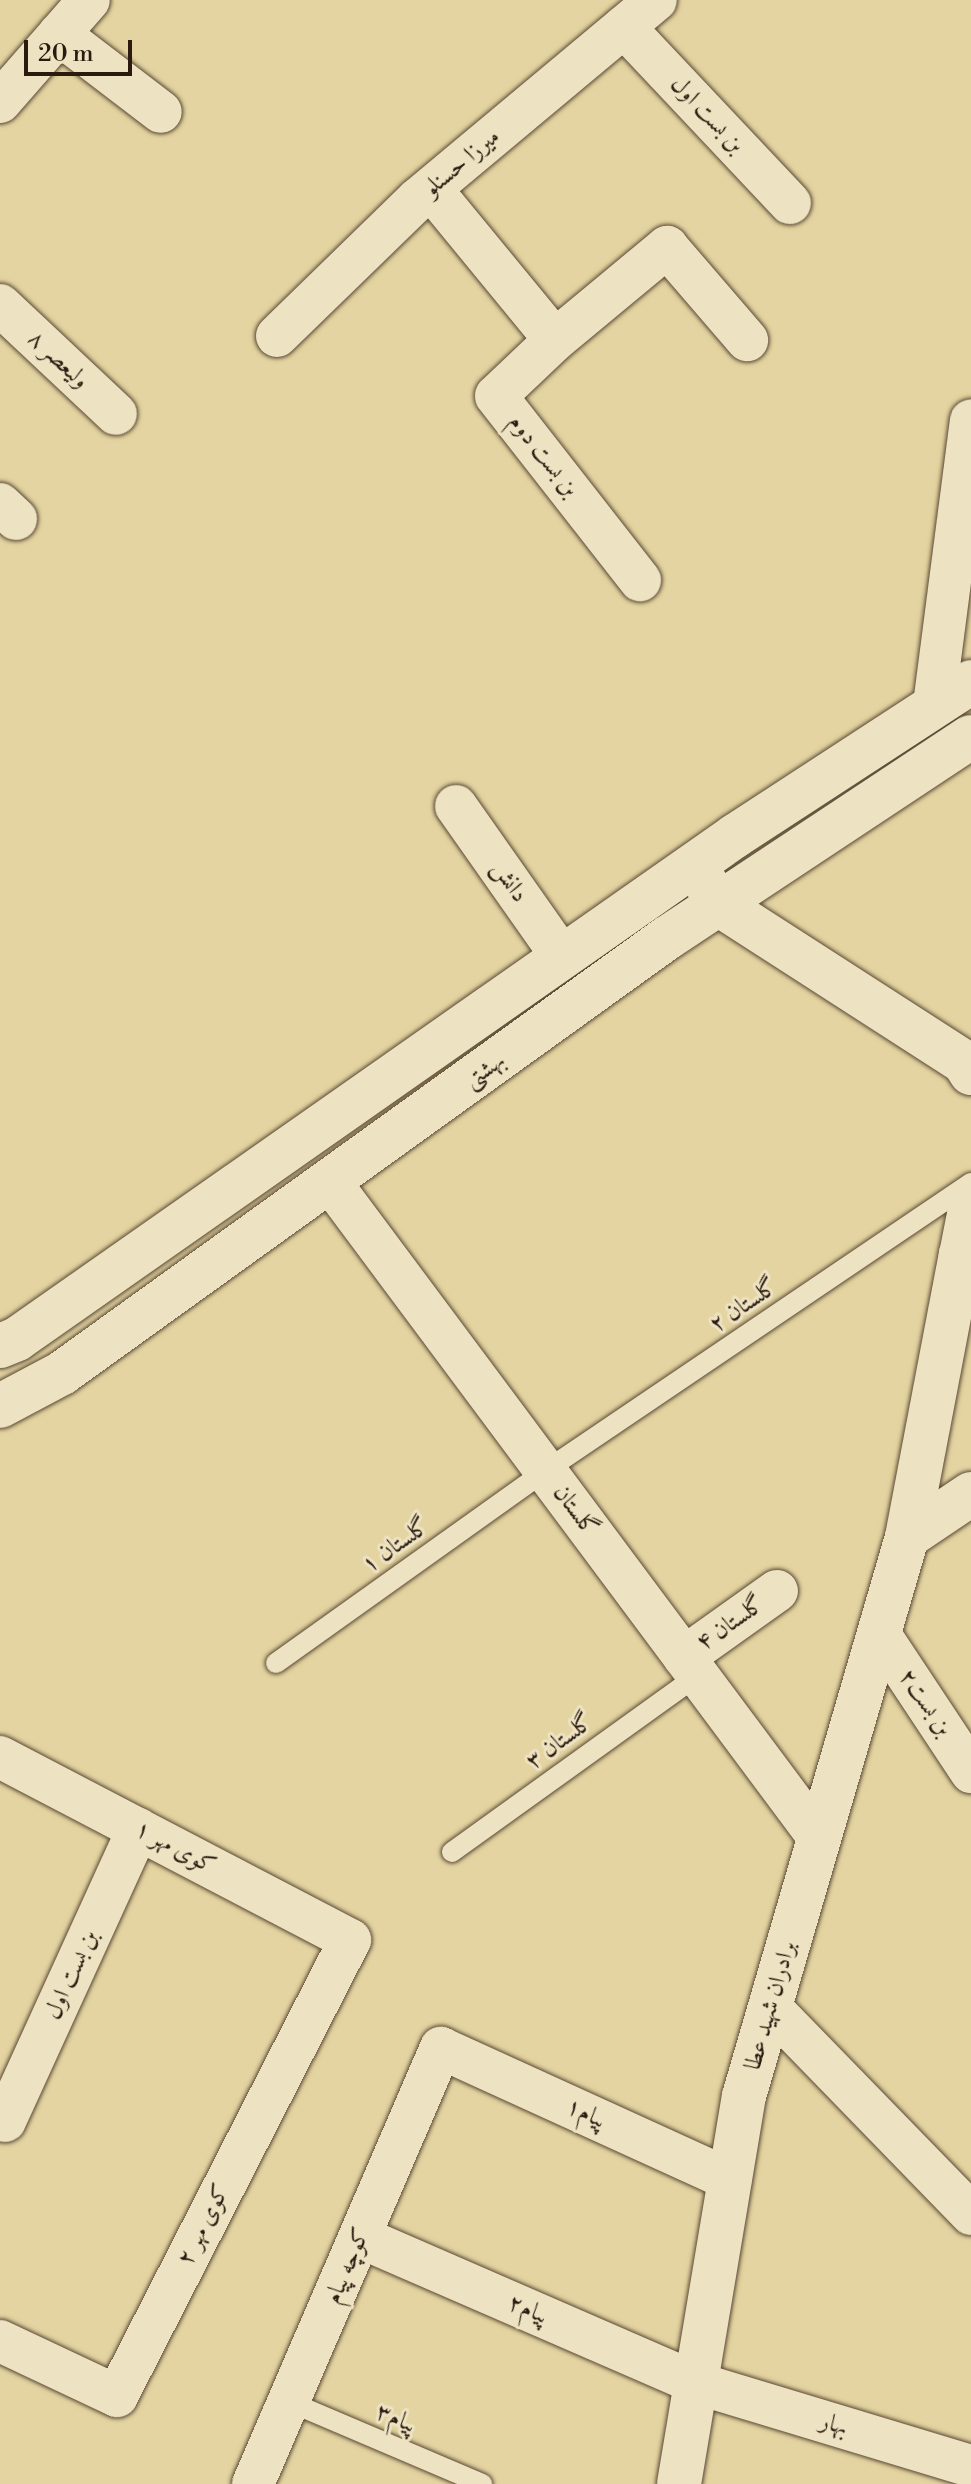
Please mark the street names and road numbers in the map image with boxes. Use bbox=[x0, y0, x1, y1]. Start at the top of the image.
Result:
street label: بن بست اول bbox=[664, 70, 750, 160]
street label: میرزا حسنلو bbox=[418, 123, 506, 203]
street label: ولیعصر ۸ bbox=[22, 325, 94, 395]
street label: بن بست دوم bbox=[502, 409, 584, 503]
street label: دانش bbox=[484, 856, 534, 908]
street label: بهشتی bbox=[459, 1046, 511, 1096]
street label: گلستان ۲ bbox=[704, 1273, 784, 1339]
street label: گلستان bbox=[546, 1479, 604, 1543]
street label: گلستان ۱ bbox=[356, 1512, 436, 1580]
street label: گلستان ۴ bbox=[691, 1590, 771, 1658]
street label: بن بست۲ bbox=[892, 1664, 958, 1742]
street label: گلستان ۳ bbox=[521, 1708, 599, 1776]
street label: کوی مهر ۱ bbox=[130, 1815, 220, 1881]
street label: بن بست اول bbox=[39, 1926, 105, 2024]
street label: برادران شهید عطا bbox=[739, 1938, 803, 2074]
street label: پیام۱ bbox=[561, 2092, 611, 2136]
street label: کوی مهر ۲ bbox=[171, 2180, 237, 2270]
street label: کوچه پیام bbox=[319, 2224, 377, 2308]
street label: پیام۲ bbox=[503, 2289, 553, 2331]
street label: پیام۳ bbox=[371, 2398, 421, 2440]
street label: بهار bbox=[816, 2407, 852, 2443]

